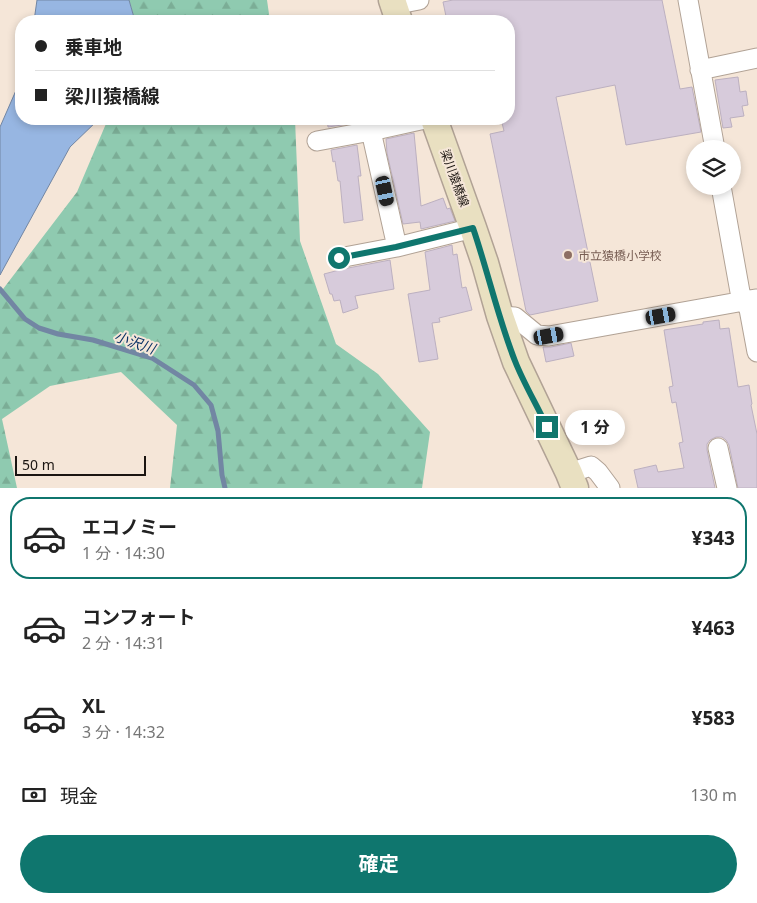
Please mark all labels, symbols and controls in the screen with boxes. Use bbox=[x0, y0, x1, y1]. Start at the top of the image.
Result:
text: 乗車地 bbox=[65, 34, 122, 60]
text: 梁川猿橋線 bbox=[65, 83, 160, 109]
map controls bbox=[686, 140, 741, 195]
button: layers bbox=[686, 140, 741, 195]
street label: 梁川猿橋線 bbox=[437, 147, 473, 209]
car bbox=[374, 175, 395, 207]
route start bbox=[328, 247, 350, 269]
place label: 市立猿橋小学校 bbox=[578, 247, 662, 264]
marker: 市立猿橋小学校 bbox=[562, 249, 574, 261]
car bbox=[644, 306, 677, 326]
water label: 小沢川 bbox=[112, 326, 160, 358]
car bbox=[532, 326, 565, 346]
callout: 1 分 bbox=[564, 410, 624, 444]
route end bbox=[536, 416, 558, 438]
text: 1 分 bbox=[580, 416, 610, 438]
scale bar bbox=[15, 453, 146, 476]
text: 50 m bbox=[22, 455, 55, 474]
text: エコノミー bbox=[82, 514, 177, 540]
icon: car bbox=[22, 516, 67, 561]
text: ¥343 bbox=[692, 525, 735, 551]
text: 1 分 · 14:30 bbox=[82, 542, 165, 564]
text: コンフォート bbox=[82, 604, 195, 630]
icon: car bbox=[22, 606, 67, 651]
text: ¥463 bbox=[692, 615, 735, 641]
text: 2 分 · 14:31 bbox=[82, 632, 165, 654]
text: XL bbox=[82, 693, 105, 719]
icon: car bbox=[22, 696, 67, 741]
text: ¥583 bbox=[692, 705, 735, 731]
text: 3 分 · 14:32 bbox=[82, 721, 165, 743]
icon: cash bbox=[20, 781, 48, 809]
text: 現金 bbox=[60, 783, 98, 809]
text: 130 m bbox=[690, 784, 737, 806]
button: 確定 bbox=[20, 835, 737, 893]

